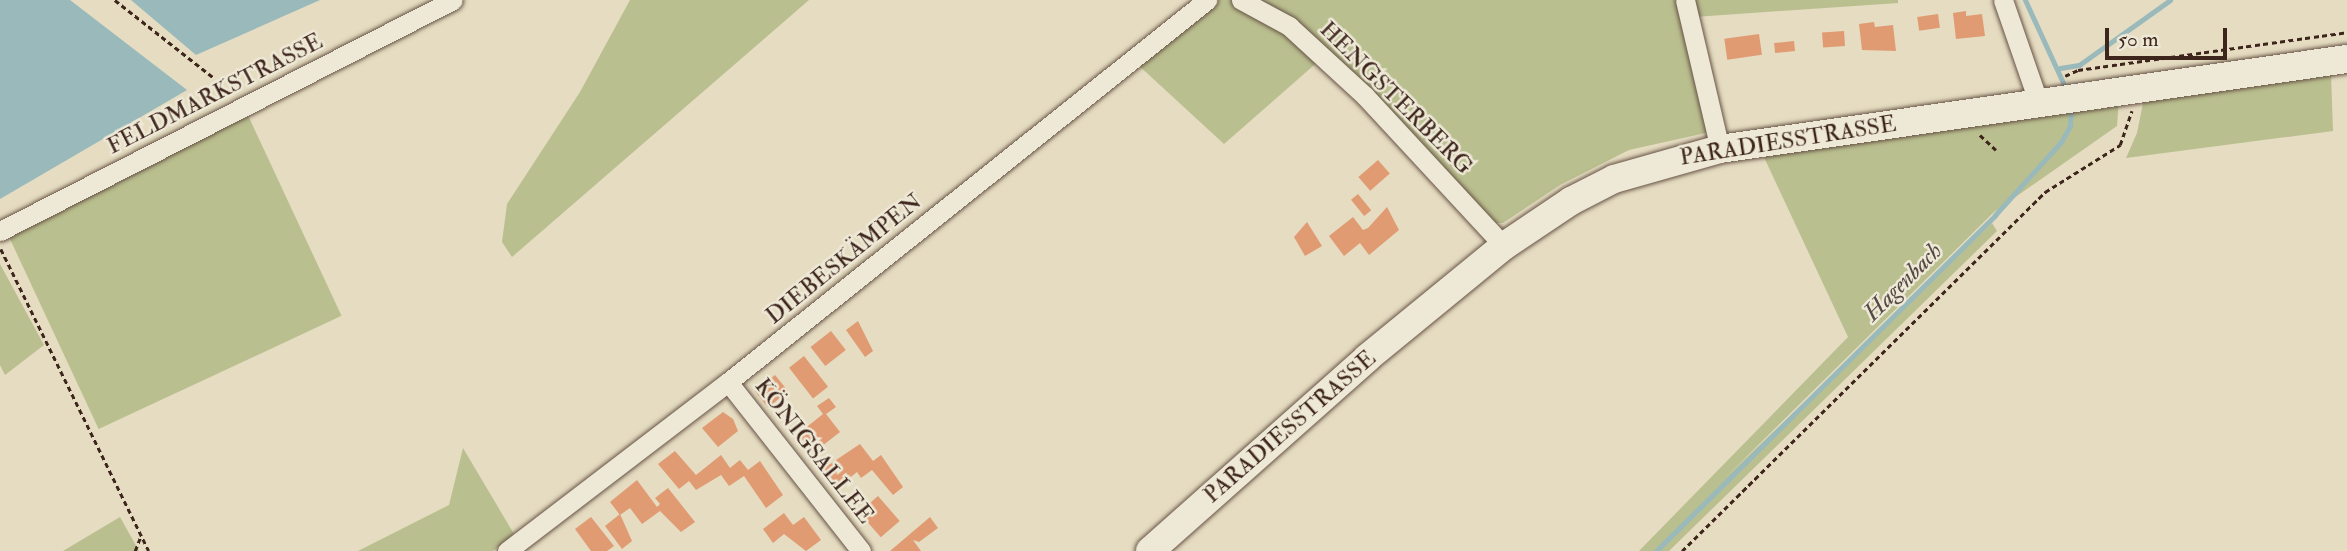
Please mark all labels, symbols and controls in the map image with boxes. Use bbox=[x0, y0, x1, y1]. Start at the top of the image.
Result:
scale bar bbox=[2109, 14, 2232, 58]
street label: HENGSTERBERG bbox=[1314, 16, 1478, 180]
text: 50 m bbox=[2118, 26, 2159, 53]
street label: FELDMARKSTRASSE bbox=[103, 28, 327, 160]
street label: PARADIESSTRASSE bbox=[1678, 110, 1898, 172]
street label: DIEBESKÄMPEN bbox=[761, 188, 927, 330]
water label: Hagenbach bbox=[1858, 237, 1948, 327]
street label: PARADIESSTRASSE bbox=[1198, 345, 1382, 509]
street label: KÖNIGSALLEE bbox=[749, 373, 879, 529]

